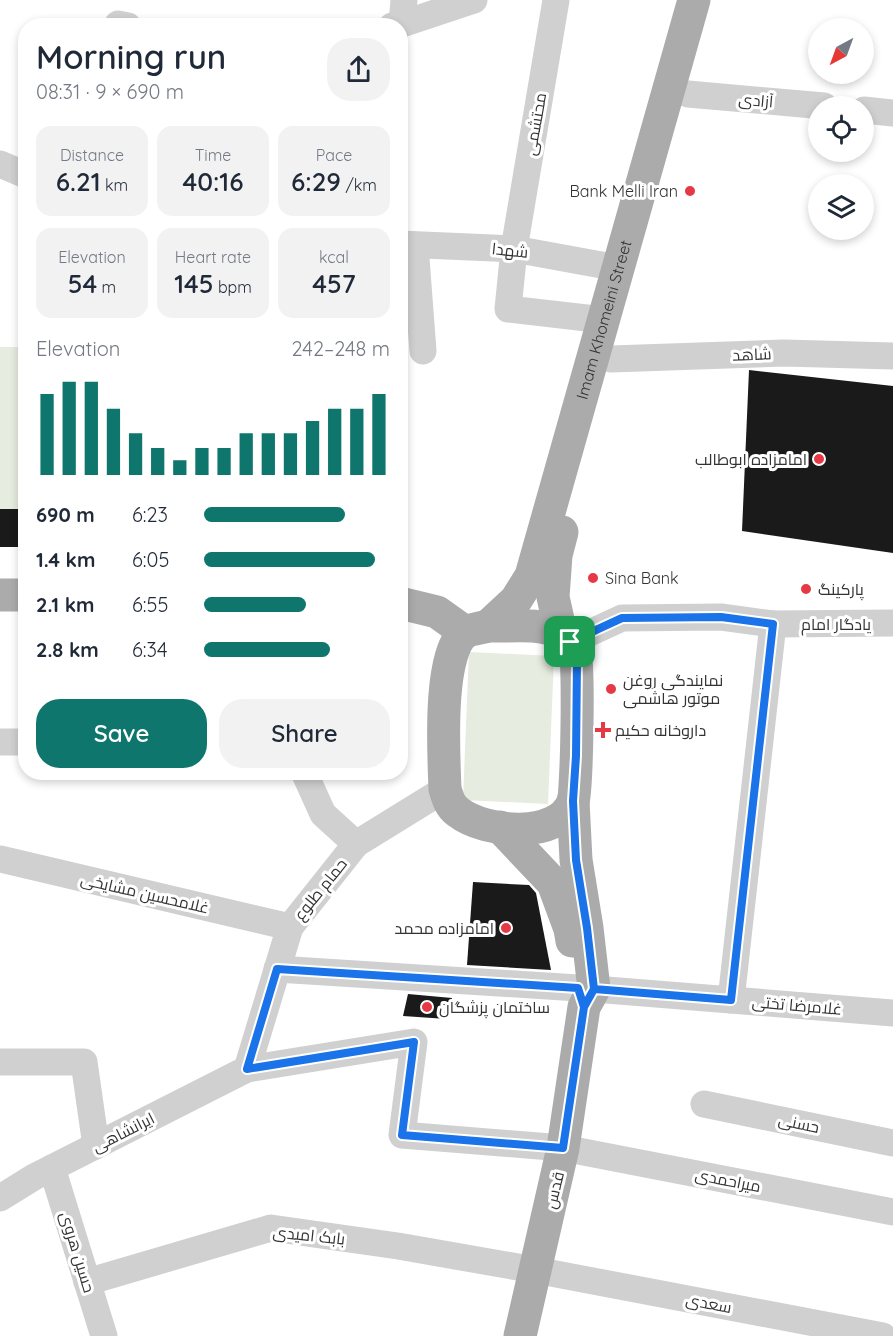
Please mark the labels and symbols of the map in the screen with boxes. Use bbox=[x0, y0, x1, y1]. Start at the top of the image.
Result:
north arrow bbox=[808, 18, 874, 84]
street label: آزادی bbox=[738, 89, 775, 113]
street label: محتشمی bbox=[520, 91, 551, 157]
place label: Bank Melli Iran bbox=[569, 181, 678, 201]
marker: Bank Melli Iran bbox=[683, 184, 697, 198]
street label: شهدا bbox=[491, 238, 529, 263]
street label: Imam Khomeini Street bbox=[572, 238, 636, 402]
street label: شاهد bbox=[732, 343, 772, 365]
place label: امامزاده ابوطالب bbox=[695, 449, 807, 469]
marker: امامزاده ابوطالب bbox=[812, 452, 826, 466]
place label: Sina Bank bbox=[605, 568, 679, 588]
marker: Sina Bank bbox=[586, 571, 600, 585]
place label: پارکینگ bbox=[818, 579, 864, 601]
marker: پارکینگ bbox=[799, 582, 813, 596]
street label: یادگار امام bbox=[801, 614, 872, 636]
pin bbox=[544, 616, 595, 667]
place label: نمایندگی روغن موتور هاشمی bbox=[623, 670, 723, 709]
marker: نمایندگی روغن موتور هاشمی bbox=[604, 682, 618, 696]
place label: داروخانه حکیم bbox=[615, 720, 706, 742]
marker: داروخانه حکیم bbox=[596, 723, 610, 737]
street label: حمام طلوع bbox=[289, 854, 353, 925]
street label: غلامحسین مشایخی bbox=[79, 869, 211, 918]
place label: امامزاده محمد bbox=[395, 918, 494, 938]
marker: امامزاده محمد bbox=[499, 921, 513, 935]
street label: غلامرضا تختی bbox=[751, 991, 843, 1020]
place label: ساختمان پزشگان bbox=[439, 997, 550, 1019]
marker: ساختمان پزشگان bbox=[420, 1000, 434, 1014]
street label: ایرانشاهی bbox=[88, 1108, 158, 1157]
street label: حسنی bbox=[776, 1109, 821, 1138]
street label: میراحمدی bbox=[693, 1164, 763, 1197]
street label: قدس bbox=[540, 1169, 569, 1211]
street label: حسین هروی bbox=[55, 1209, 100, 1295]
street label: بابک امیدی bbox=[272, 1221, 346, 1250]
street label: سعدی bbox=[684, 1289, 734, 1318]

